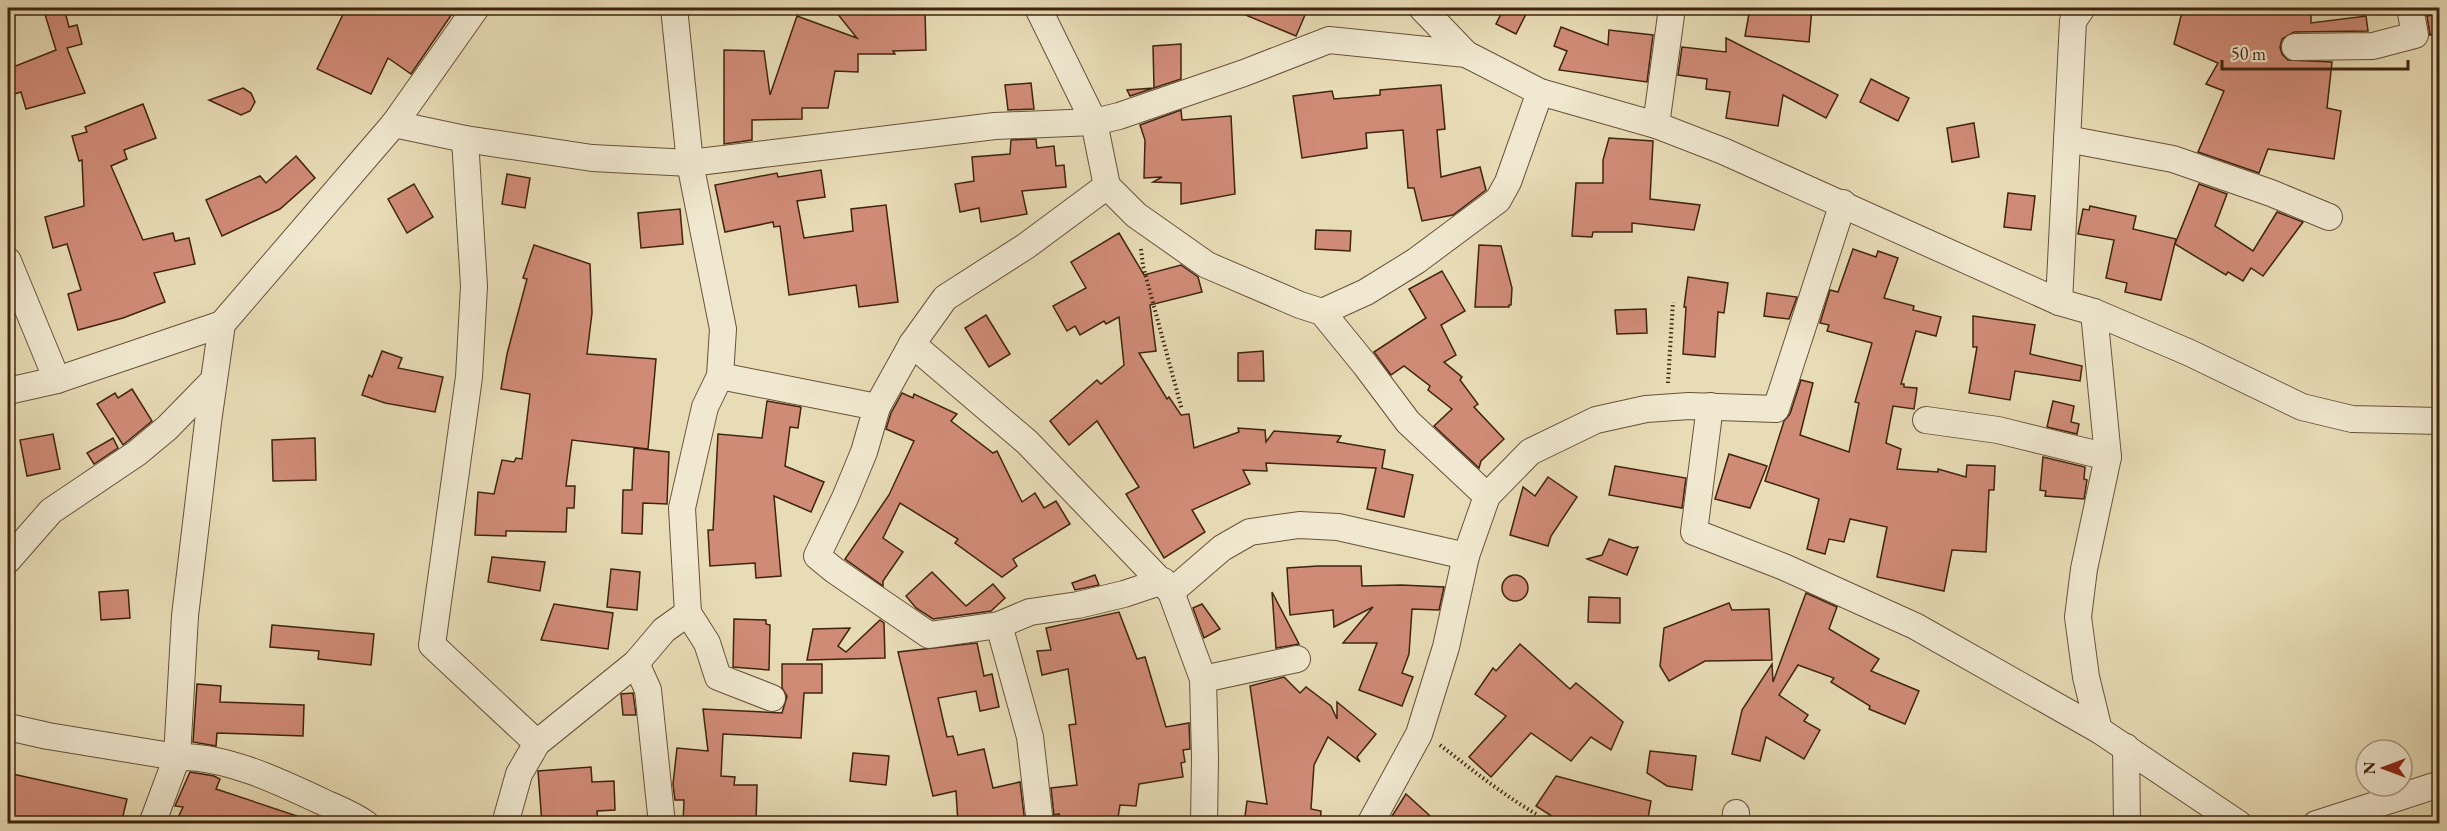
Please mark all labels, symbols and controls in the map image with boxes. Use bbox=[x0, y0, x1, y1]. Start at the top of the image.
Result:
scale bar bbox=[2222, 33, 2408, 71]
text: 50 m bbox=[2231, 42, 2266, 65]
north arrow bbox=[2354, 738, 2414, 798]
text: N bbox=[2359, 761, 2380, 774]

